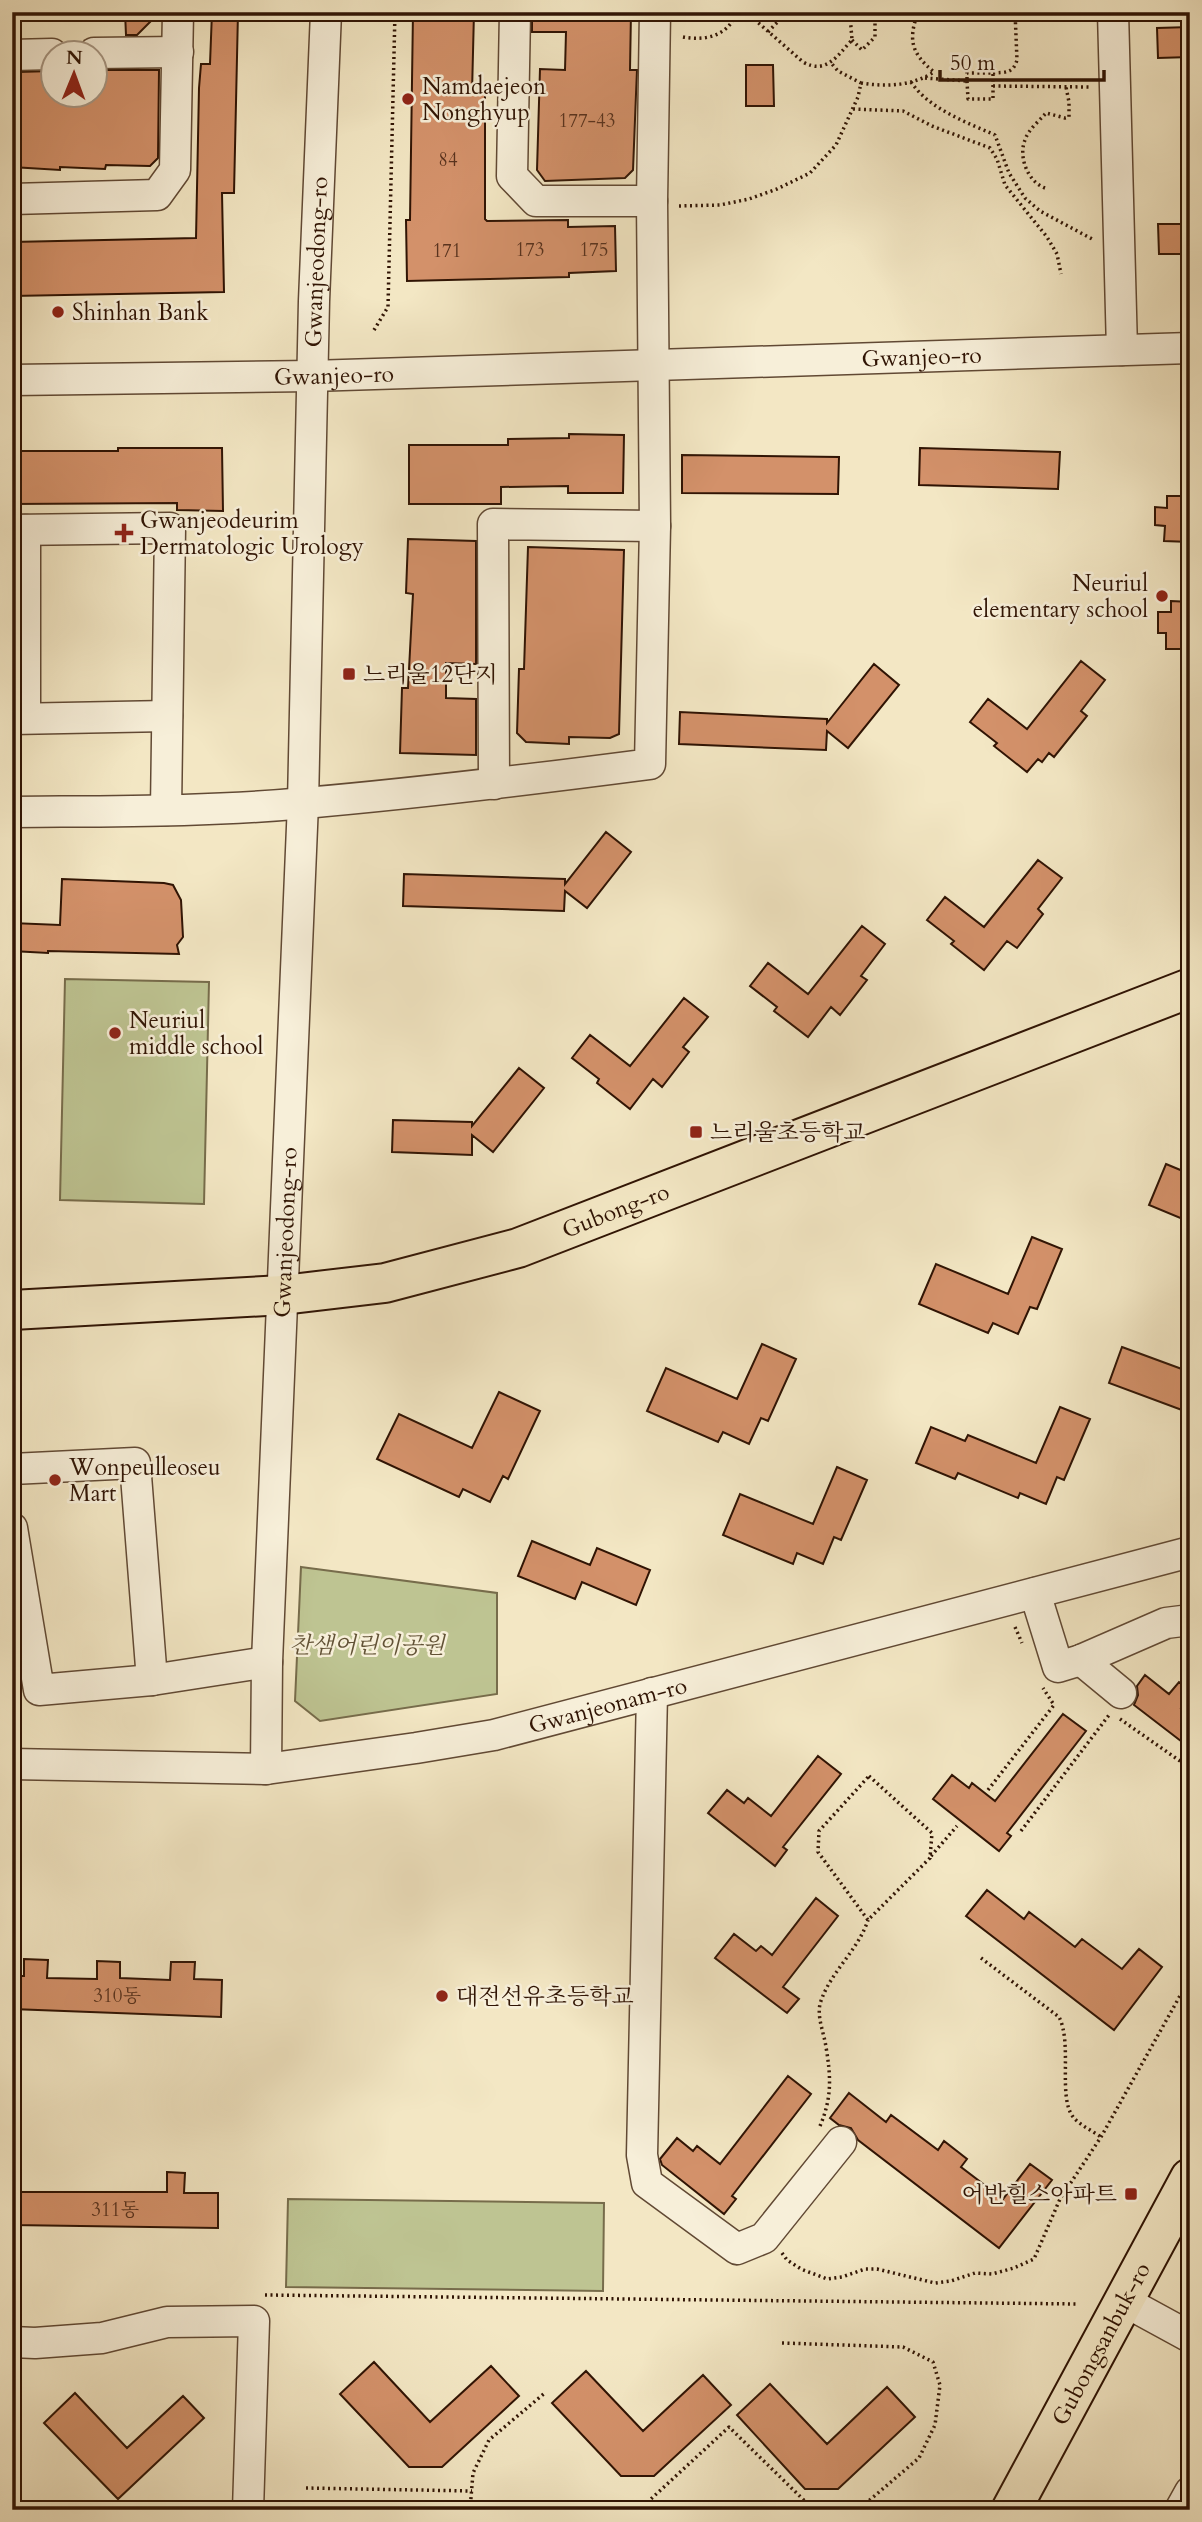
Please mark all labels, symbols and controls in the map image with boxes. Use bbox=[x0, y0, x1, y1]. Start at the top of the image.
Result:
north arrow bbox=[38, 38, 108, 108]
scale bar bbox=[940, 38, 1104, 82]
text: N bbox=[66, 45, 83, 71]
text: 50 m bbox=[950, 49, 995, 78]
place label: Namdaejeon Nonghyup bbox=[422, 71, 546, 128]
marker: Namdaejeon Nonghyup bbox=[400, 91, 416, 107]
house number: 177-43 bbox=[558, 108, 616, 134]
house number: 84 bbox=[438, 147, 458, 173]
street label: Gwanjeodong-ro bbox=[298, 176, 335, 348]
house number: 173 bbox=[515, 237, 545, 263]
house number: 175 bbox=[579, 237, 609, 263]
house number: 171 bbox=[432, 238, 462, 264]
place label: Shinhan Bank bbox=[72, 297, 209, 328]
marker: Shinhan Bank bbox=[50, 304, 66, 320]
street label: Gwanjeo-ro bbox=[861, 340, 982, 374]
street label: Gwanjeo-ro bbox=[274, 358, 395, 392]
place label: Gwanjeodeurim Dermatologic Urology bbox=[140, 505, 364, 562]
marker: Gwanjeodeurim Dermatologic Urology bbox=[114, 523, 134, 543]
place label: Neuriul elementary school bbox=[973, 568, 1148, 625]
marker: Neuriul elementary school bbox=[1154, 588, 1170, 604]
place label: 느리울12단지 bbox=[363, 659, 498, 690]
marker: 느리울12단지 bbox=[341, 666, 357, 682]
place label: Neuriul middle school bbox=[129, 1005, 264, 1062]
marker: Neuriul middle school bbox=[107, 1025, 123, 1041]
place label: 느리울초등학교 bbox=[710, 1117, 866, 1148]
marker: 느리울초등학교 bbox=[688, 1124, 704, 1140]
street label: Gwanjeodong-ro bbox=[266, 1146, 305, 1318]
street label: Gubong-ro bbox=[557, 1176, 674, 1246]
place label: Wonpeulleoseu Mart bbox=[68, 1452, 221, 1509]
marker: Wonpeulleoseu Mart bbox=[47, 1472, 63, 1488]
park label: 찬샘어린이공원 bbox=[289, 1630, 447, 1661]
street label: Gwanjeonam-ro bbox=[525, 1670, 690, 1741]
place label: 대전선유초등학교 bbox=[456, 1981, 634, 2012]
house number: 310동 bbox=[93, 1983, 141, 2009]
marker: 대전선유초등학교 bbox=[434, 1988, 450, 2004]
place label: 어반힐스아파트 bbox=[961, 2179, 1117, 2210]
marker: 어반힐스아파트 bbox=[1123, 2186, 1139, 2202]
house number: 311동 bbox=[91, 2197, 139, 2223]
street label: Gubongsanbuk-ro bbox=[1045, 2257, 1158, 2431]

